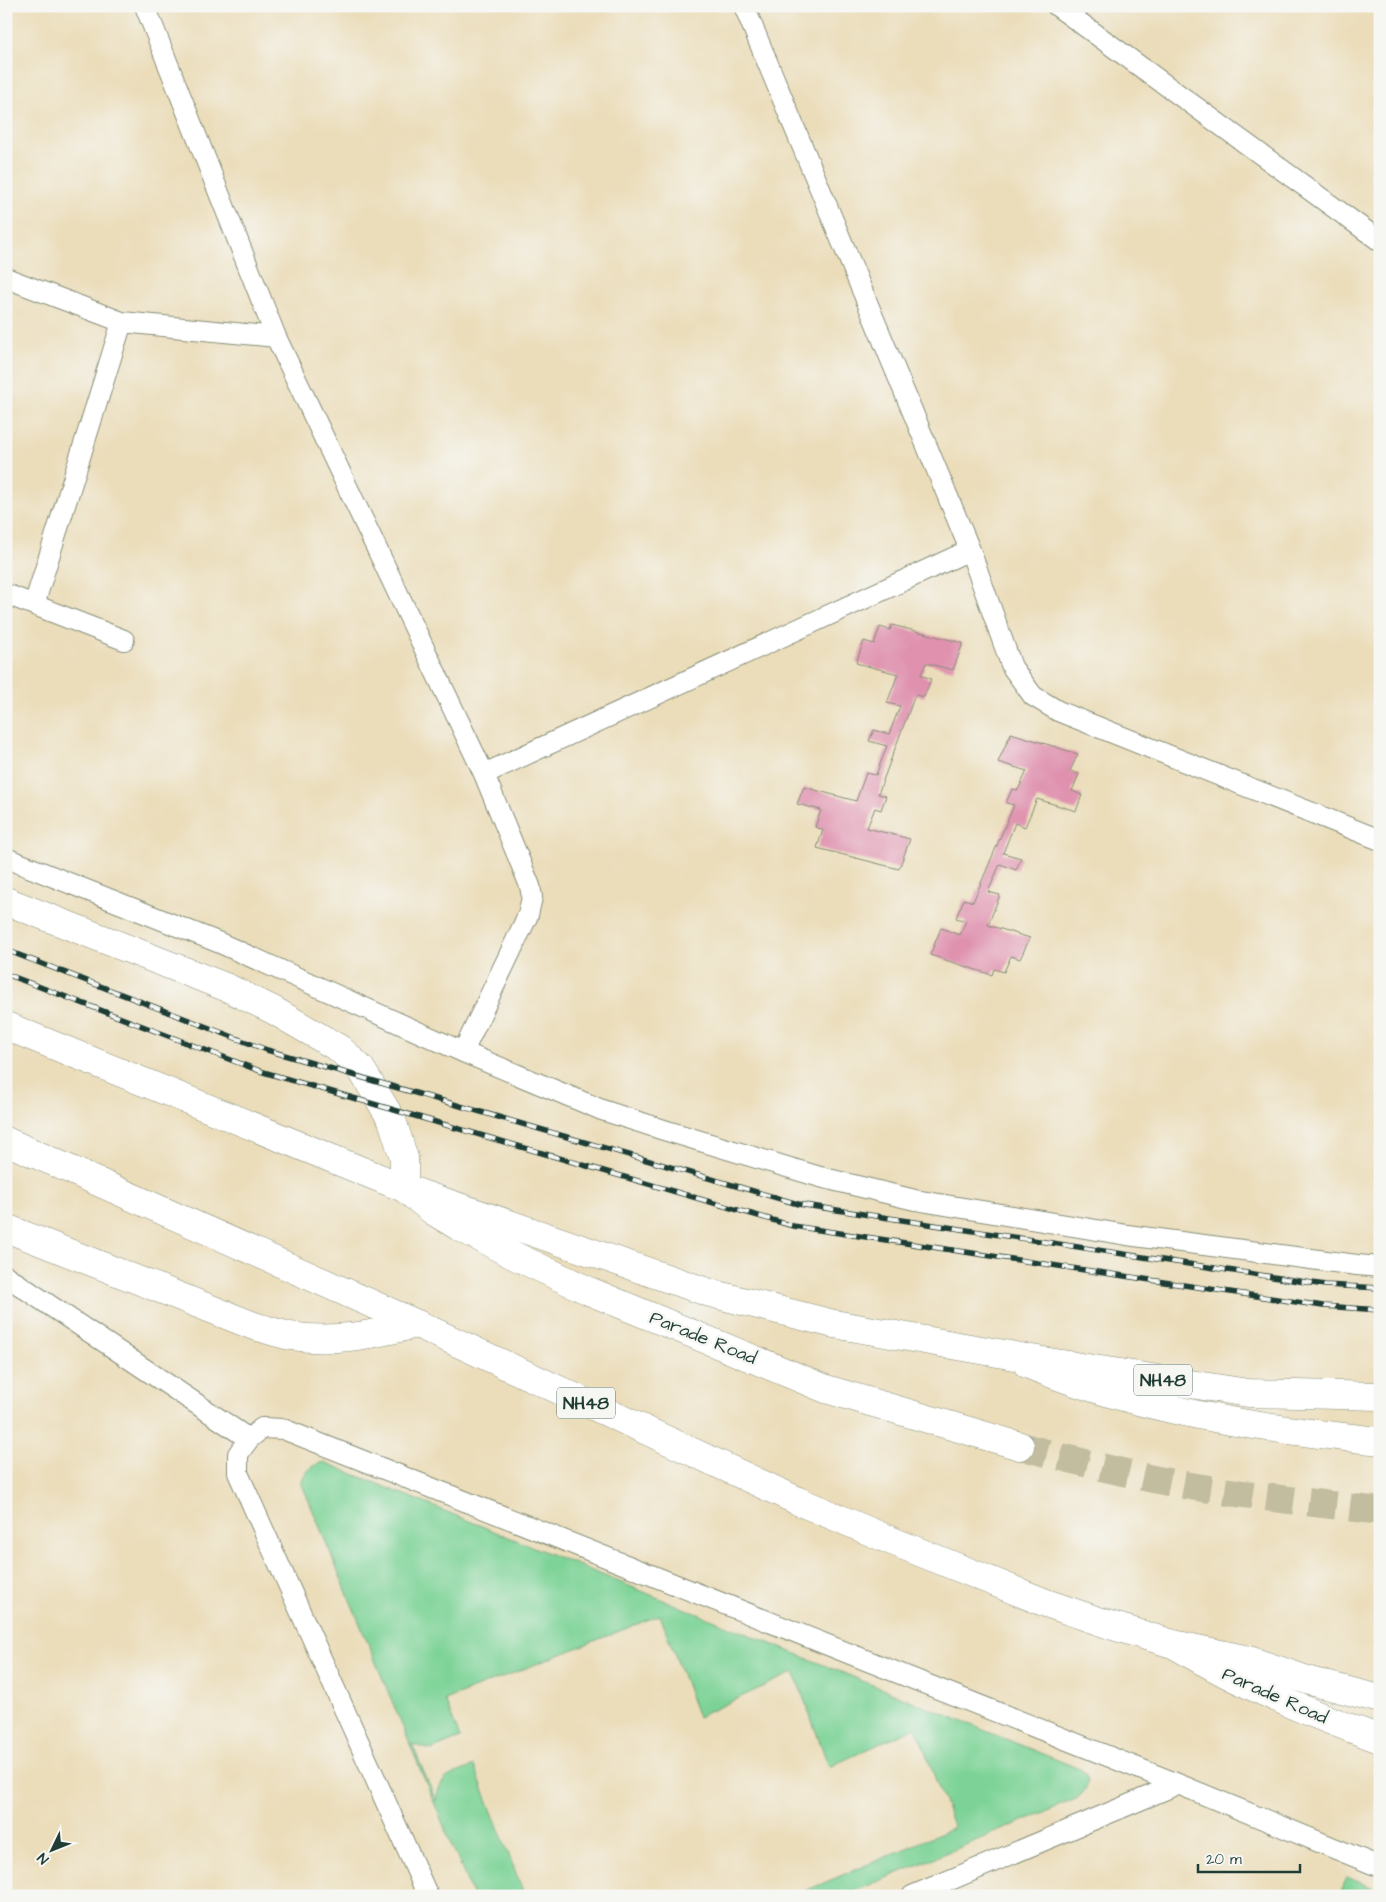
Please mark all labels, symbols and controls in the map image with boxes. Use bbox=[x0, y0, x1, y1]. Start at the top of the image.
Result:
street label: Parade Road bbox=[645, 1304, 761, 1372]
road number: NH48 bbox=[1134, 1364, 1192, 1396]
road number: NH48 bbox=[557, 1388, 615, 1419]
street label: Parade Road bbox=[1218, 1661, 1332, 1731]
north arrow bbox=[28, 1824, 78, 1874]
scale bar bbox=[1198, 1842, 1301, 1874]
text: N bbox=[33, 1848, 54, 1868]
text: 20 m bbox=[1206, 1849, 1242, 1870]

